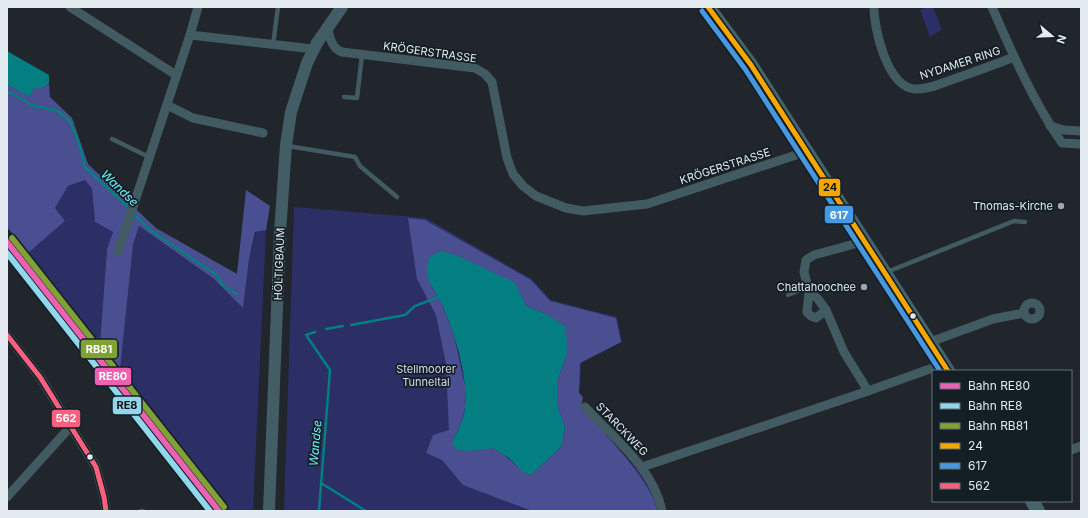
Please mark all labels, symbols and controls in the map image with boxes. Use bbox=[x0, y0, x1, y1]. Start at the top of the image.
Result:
north arrow bbox=[1032, 16, 1072, 56]
text: N bbox=[1053, 33, 1069, 46]
street label: KRÖGERSTRASSE bbox=[382, 39, 478, 65]
street label: NYDAMER RING bbox=[918, 43, 1002, 83]
street label: KRÖGERSTRASSE bbox=[678, 145, 772, 187]
water label: Wandse bbox=[98, 167, 142, 210]
line badge: 24 bbox=[818, 178, 841, 197]
text: 24 bbox=[823, 180, 837, 194]
place label: Thomas-Kirche bbox=[973, 199, 1053, 213]
marker: Thomas-Kirche bbox=[1056, 201, 1066, 211]
line badge: 617 bbox=[824, 205, 854, 224]
text: 617 bbox=[830, 208, 848, 222]
street label: HÖLTIGBAUM bbox=[271, 227, 287, 301]
place label: Chattahoochee bbox=[777, 280, 856, 294]
marker: Chattahoochee bbox=[859, 282, 869, 292]
unlabelled marker bbox=[908, 311, 918, 321]
line badge: RB81 bbox=[80, 339, 118, 359]
text: RB81 bbox=[86, 342, 112, 356]
park label: Stellmoorer Tunneltal bbox=[396, 362, 456, 389]
line badge: RE80 bbox=[94, 367, 132, 386]
text: RE80 bbox=[99, 369, 127, 383]
legend bbox=[932, 370, 1072, 502]
text: Bahn RE80 bbox=[968, 378, 1030, 393]
line badge: RE8 bbox=[112, 396, 142, 415]
text: RE8 bbox=[116, 398, 138, 412]
text: Bahn RE8 bbox=[968, 398, 1023, 413]
street label: STARCKWEG bbox=[593, 399, 651, 459]
line badge: 562 bbox=[51, 409, 81, 428]
text: 562 bbox=[55, 411, 77, 425]
text: Bahn RB81 bbox=[968, 418, 1028, 433]
water label: Wandse bbox=[306, 419, 324, 467]
text: 24 bbox=[968, 438, 983, 453]
unlabelled marker bbox=[85, 452, 95, 462]
text: 617 bbox=[968, 458, 987, 473]
text: 562 bbox=[968, 478, 990, 493]

